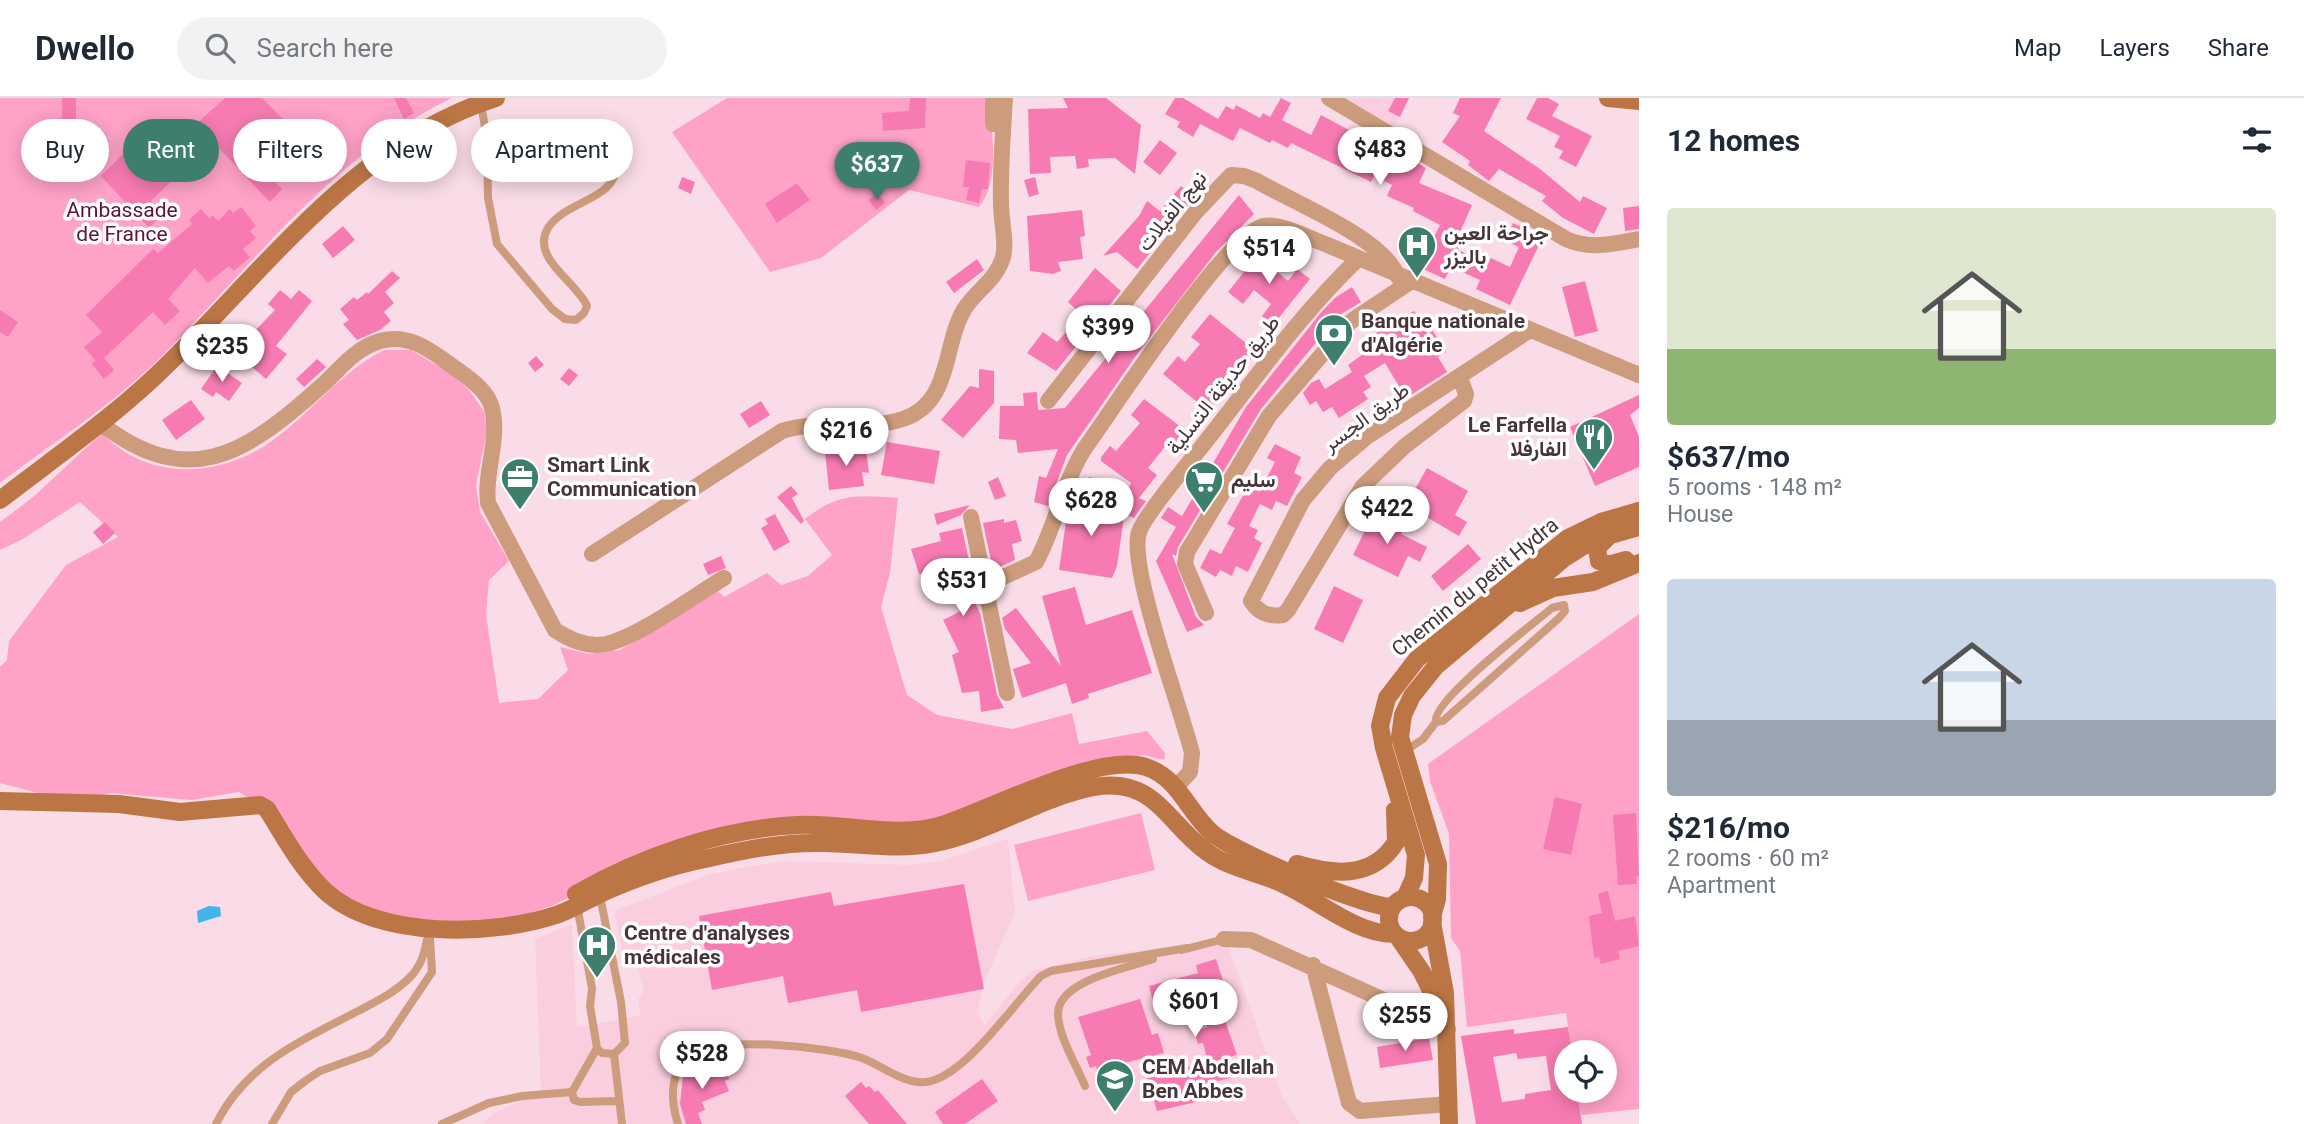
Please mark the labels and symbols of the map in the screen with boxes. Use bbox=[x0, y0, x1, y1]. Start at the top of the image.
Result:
pin: $483 bbox=[1339, 127, 1421, 187]
pin: $637 bbox=[836, 142, 918, 202]
street label: نهج الفيلات bbox=[1132, 166, 1213, 257]
park label: Ambassade de France bbox=[66, 198, 178, 246]
place label: جراحة العين باليزر bbox=[1443, 221, 1549, 270]
hospital icon: جراحة العين باليزر bbox=[1396, 224, 1438, 279]
pin: $514 bbox=[1228, 226, 1310, 286]
pin: $399 bbox=[1067, 306, 1149, 365]
place label: Banque nationale d'Algérie bbox=[1361, 309, 1525, 357]
street label: طريق حديقة التسلية bbox=[1161, 311, 1285, 460]
bank icon: Banque nationale d'Algérie bbox=[1313, 312, 1355, 367]
pin: $235 bbox=[181, 324, 263, 384]
street label: طريق الجسر bbox=[1317, 378, 1414, 458]
pin: $216 bbox=[805, 408, 887, 468]
place label: Le Farfella الفارفلا bbox=[1468, 413, 1567, 462]
restaurant icon: Le Farfella الفارفلا bbox=[1573, 416, 1615, 471]
place label: Smart Link Communication bbox=[547, 453, 697, 501]
office icon: Smart Link Communication bbox=[499, 456, 541, 511]
supermarket icon: سليم bbox=[1183, 459, 1225, 514]
place label: سليم bbox=[1231, 468, 1276, 494]
pin: $628 bbox=[1050, 478, 1132, 538]
pin: $422 bbox=[1346, 486, 1428, 546]
street label: Chemin du petit Hydra bbox=[1387, 513, 1563, 661]
pin: $531 bbox=[922, 559, 1004, 618]
place label: Centre d'analyses médicales bbox=[624, 921, 790, 969]
hospital icon: Centre d'analyses médicales bbox=[576, 924, 618, 979]
pin: $601 bbox=[1154, 979, 1236, 1039]
pin: $255 bbox=[1364, 993, 1446, 1053]
pin: $528 bbox=[661, 1032, 743, 1091]
place label: CEM Abdellah Ben Abbes bbox=[1142, 1055, 1274, 1103]
school or university icon: CEM Abdellah Ben Abbes bbox=[1094, 1058, 1136, 1113]

